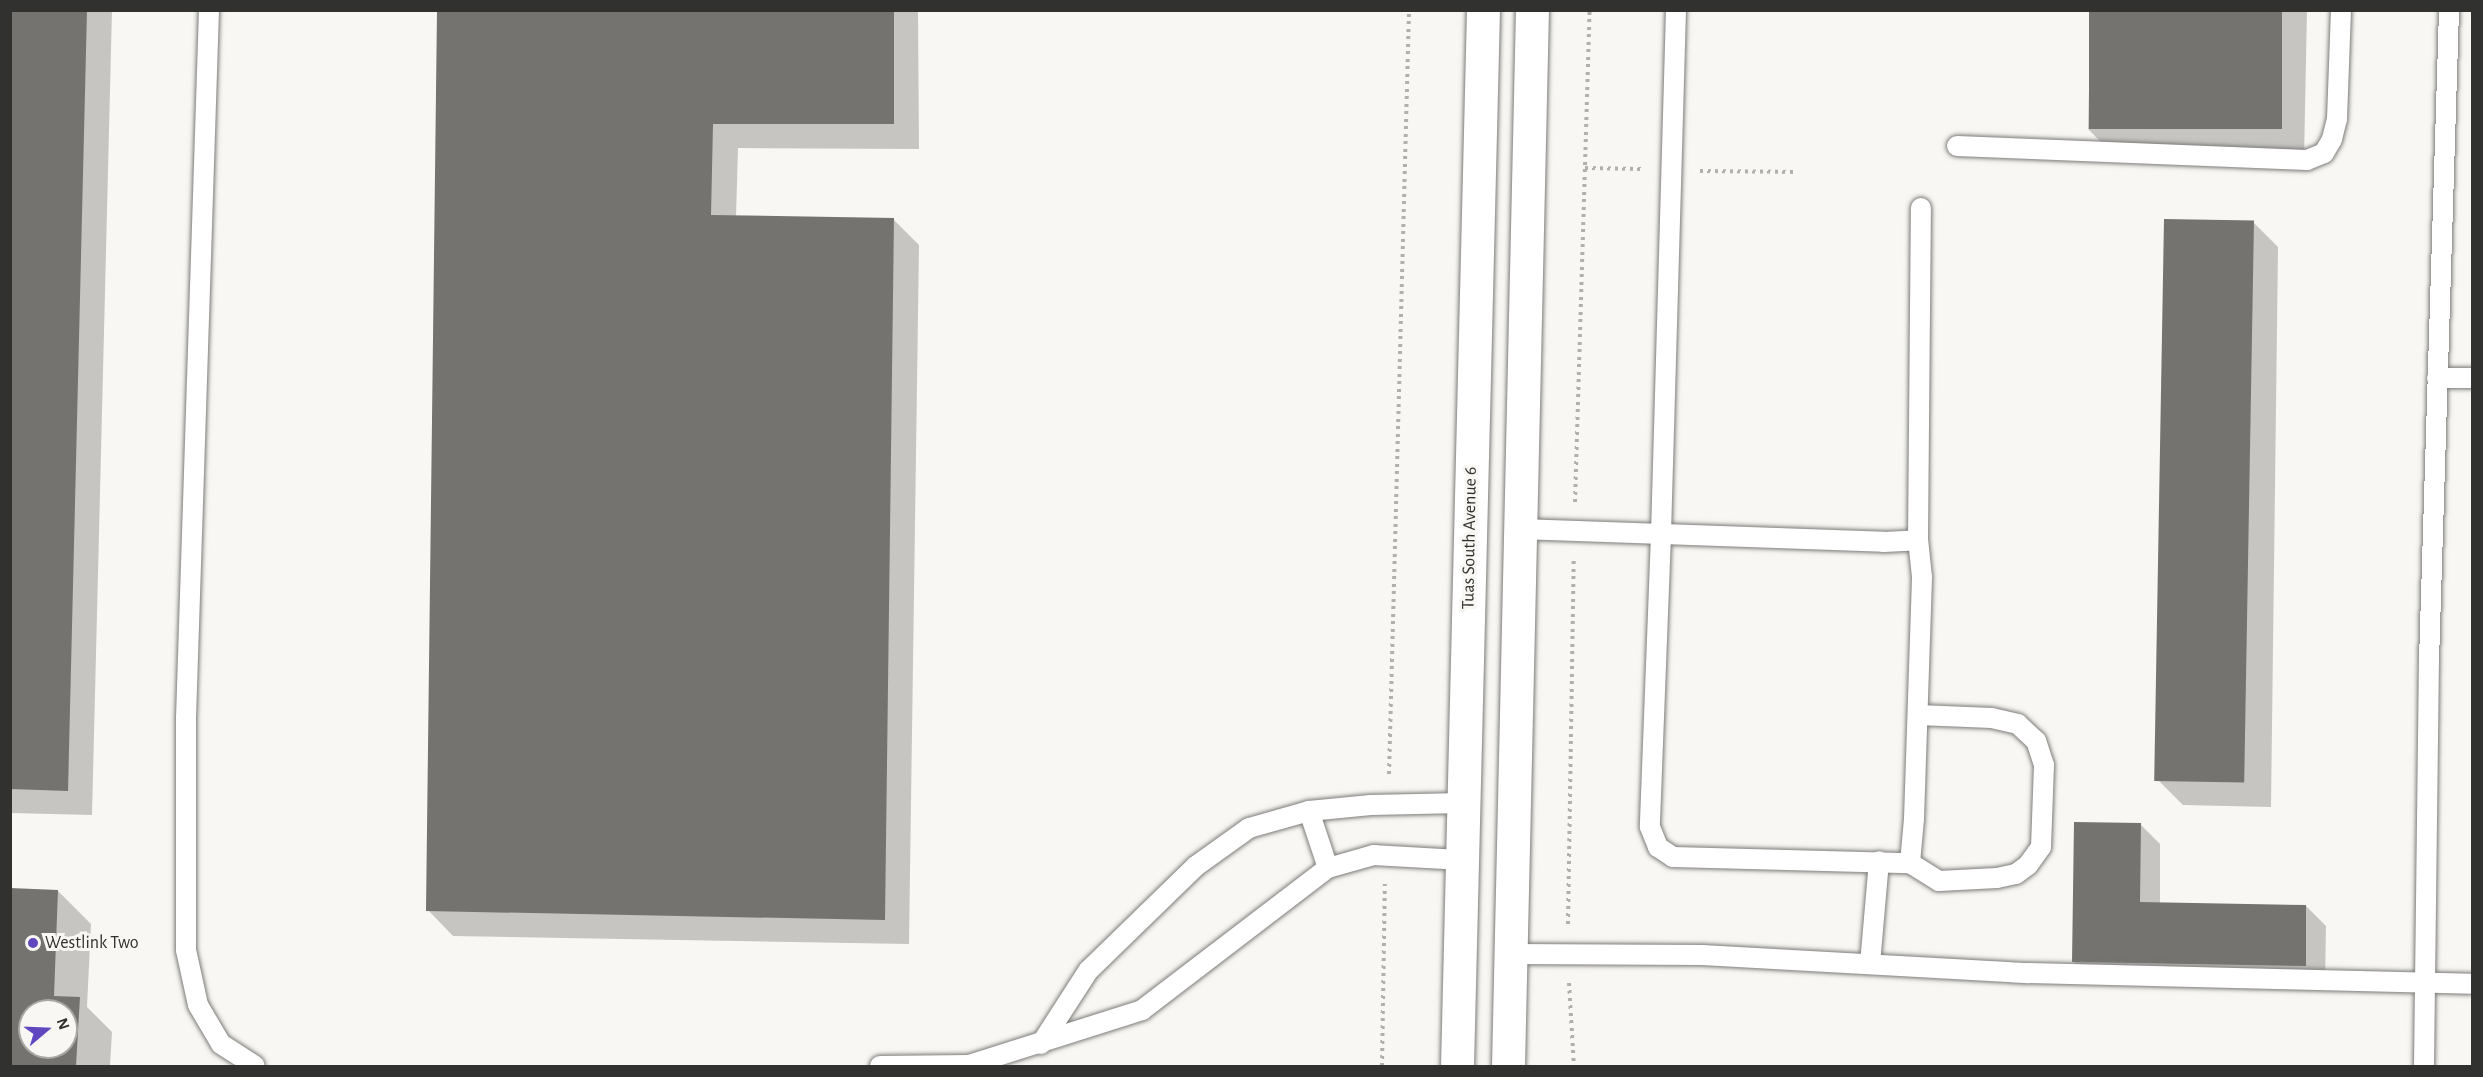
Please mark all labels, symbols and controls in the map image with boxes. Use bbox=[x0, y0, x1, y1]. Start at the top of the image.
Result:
street label: Tuas South Avenue 6 bbox=[1458, 466, 1482, 610]
place label: Westlink Two bbox=[45, 932, 139, 954]
marker: Westlink Two bbox=[26, 936, 40, 950]
north arrow bbox=[18, 999, 78, 1059]
text: N bbox=[54, 1016, 73, 1032]

